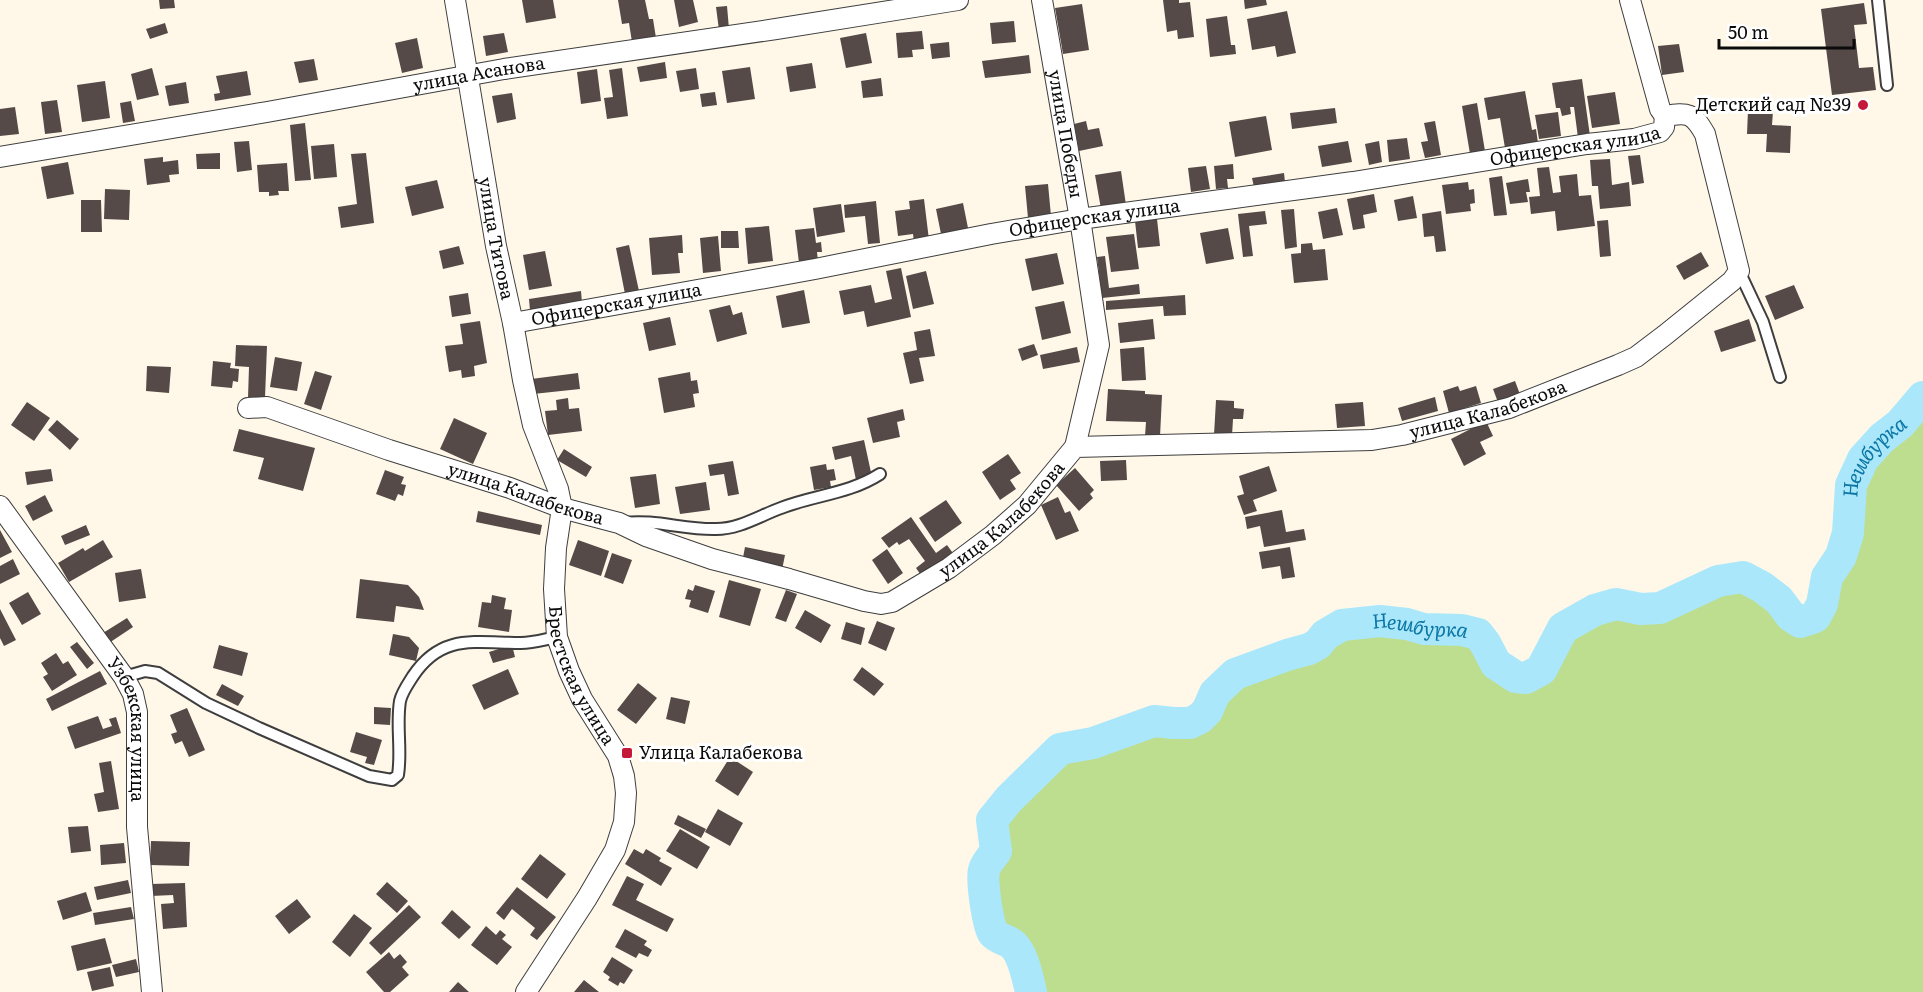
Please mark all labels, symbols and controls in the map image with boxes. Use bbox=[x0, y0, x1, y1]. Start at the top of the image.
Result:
scale bar bbox=[1719, 12, 1854, 50]
text: 50 m bbox=[1728, 18, 1769, 45]
street label: улица Асанова bbox=[410, 48, 547, 97]
street label: улица Победы bbox=[1042, 67, 1091, 200]
place label: Детский сад №39 bbox=[1696, 90, 1851, 117]
marker: Детский сад №39 bbox=[1856, 98, 1870, 112]
street label: Офицерская улица bbox=[1488, 117, 1663, 172]
street label: улица Титова bbox=[473, 175, 523, 302]
street label: Офицерская улица bbox=[1007, 191, 1182, 243]
street label: Офицерская улица bbox=[529, 275, 704, 332]
street label: улица Калабекова bbox=[1406, 372, 1570, 445]
water label: Нешбурка bbox=[1833, 407, 1912, 498]
street label: улица Калабекова bbox=[445, 454, 607, 531]
street label: улица Калабекова bbox=[933, 454, 1070, 583]
water label: Нешбурка bbox=[1370, 603, 1473, 644]
street label: Брестская улица bbox=[543, 605, 623, 750]
street label: Узбекская улица bbox=[101, 650, 152, 802]
place label: Улица Калабекова bbox=[639, 738, 803, 765]
marker: Улица Калабекова bbox=[620, 746, 634, 760]

